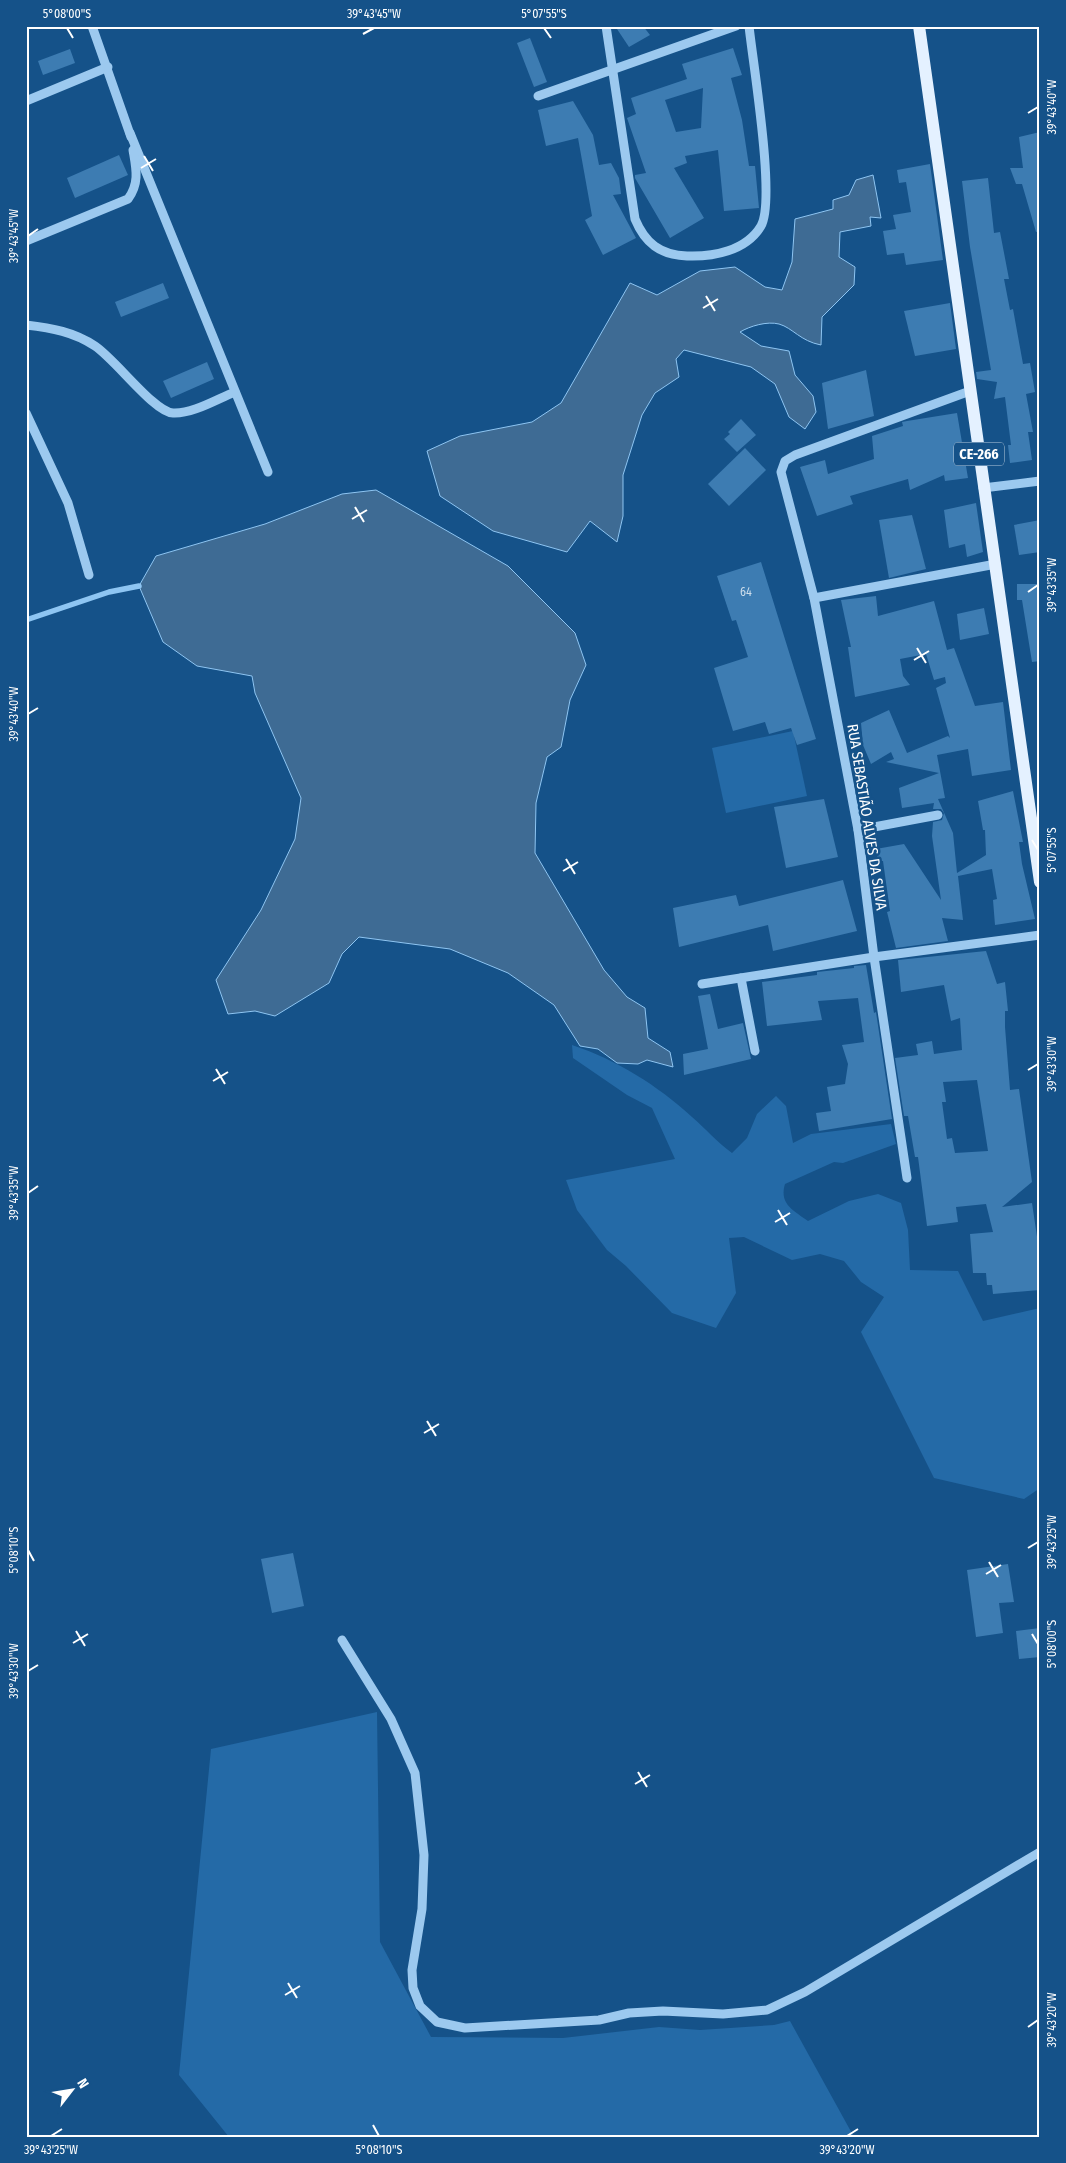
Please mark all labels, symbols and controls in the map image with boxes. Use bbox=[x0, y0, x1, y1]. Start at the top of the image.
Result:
text: 5°08'00"S bbox=[43, 7, 91, 21]
text: 39°43'45"W bbox=[347, 7, 401, 21]
text: 5°07'55"S bbox=[521, 7, 567, 21]
text: 39°43'40"W bbox=[1045, 79, 1059, 135]
text: 39°43'45"W bbox=[7, 209, 21, 263]
road number: CE-266 bbox=[954, 442, 1004, 466]
text: 39°43'35"W bbox=[1045, 558, 1059, 612]
house number: 64 bbox=[740, 585, 752, 599]
text: 39°43'40"W bbox=[7, 686, 21, 742]
street label: RUA SEBASTIÃO ALVES DA SILVA bbox=[843, 722, 891, 912]
text: 5°07'55"S bbox=[1045, 827, 1059, 873]
text: 39°43'30"W bbox=[1045, 1036, 1059, 1092]
text: 39°43'35"W bbox=[7, 1166, 21, 1220]
text: 39°43'25"W bbox=[1045, 1515, 1059, 1569]
text: 5°08'10"S bbox=[7, 1527, 21, 1573]
text: 5°08'00"S bbox=[1045, 1620, 1059, 1668]
text: 39°43'30"W bbox=[7, 1643, 21, 1699]
text: 39°43'20"W bbox=[1045, 1992, 1059, 2048]
north arrow bbox=[48, 2066, 98, 2116]
text: N bbox=[73, 2076, 92, 2092]
text: 39°43'25"W bbox=[24, 2143, 78, 2157]
text: 5°08'10"S bbox=[356, 2143, 402, 2157]
text: 39°43'20"W bbox=[819, 2143, 875, 2157]

